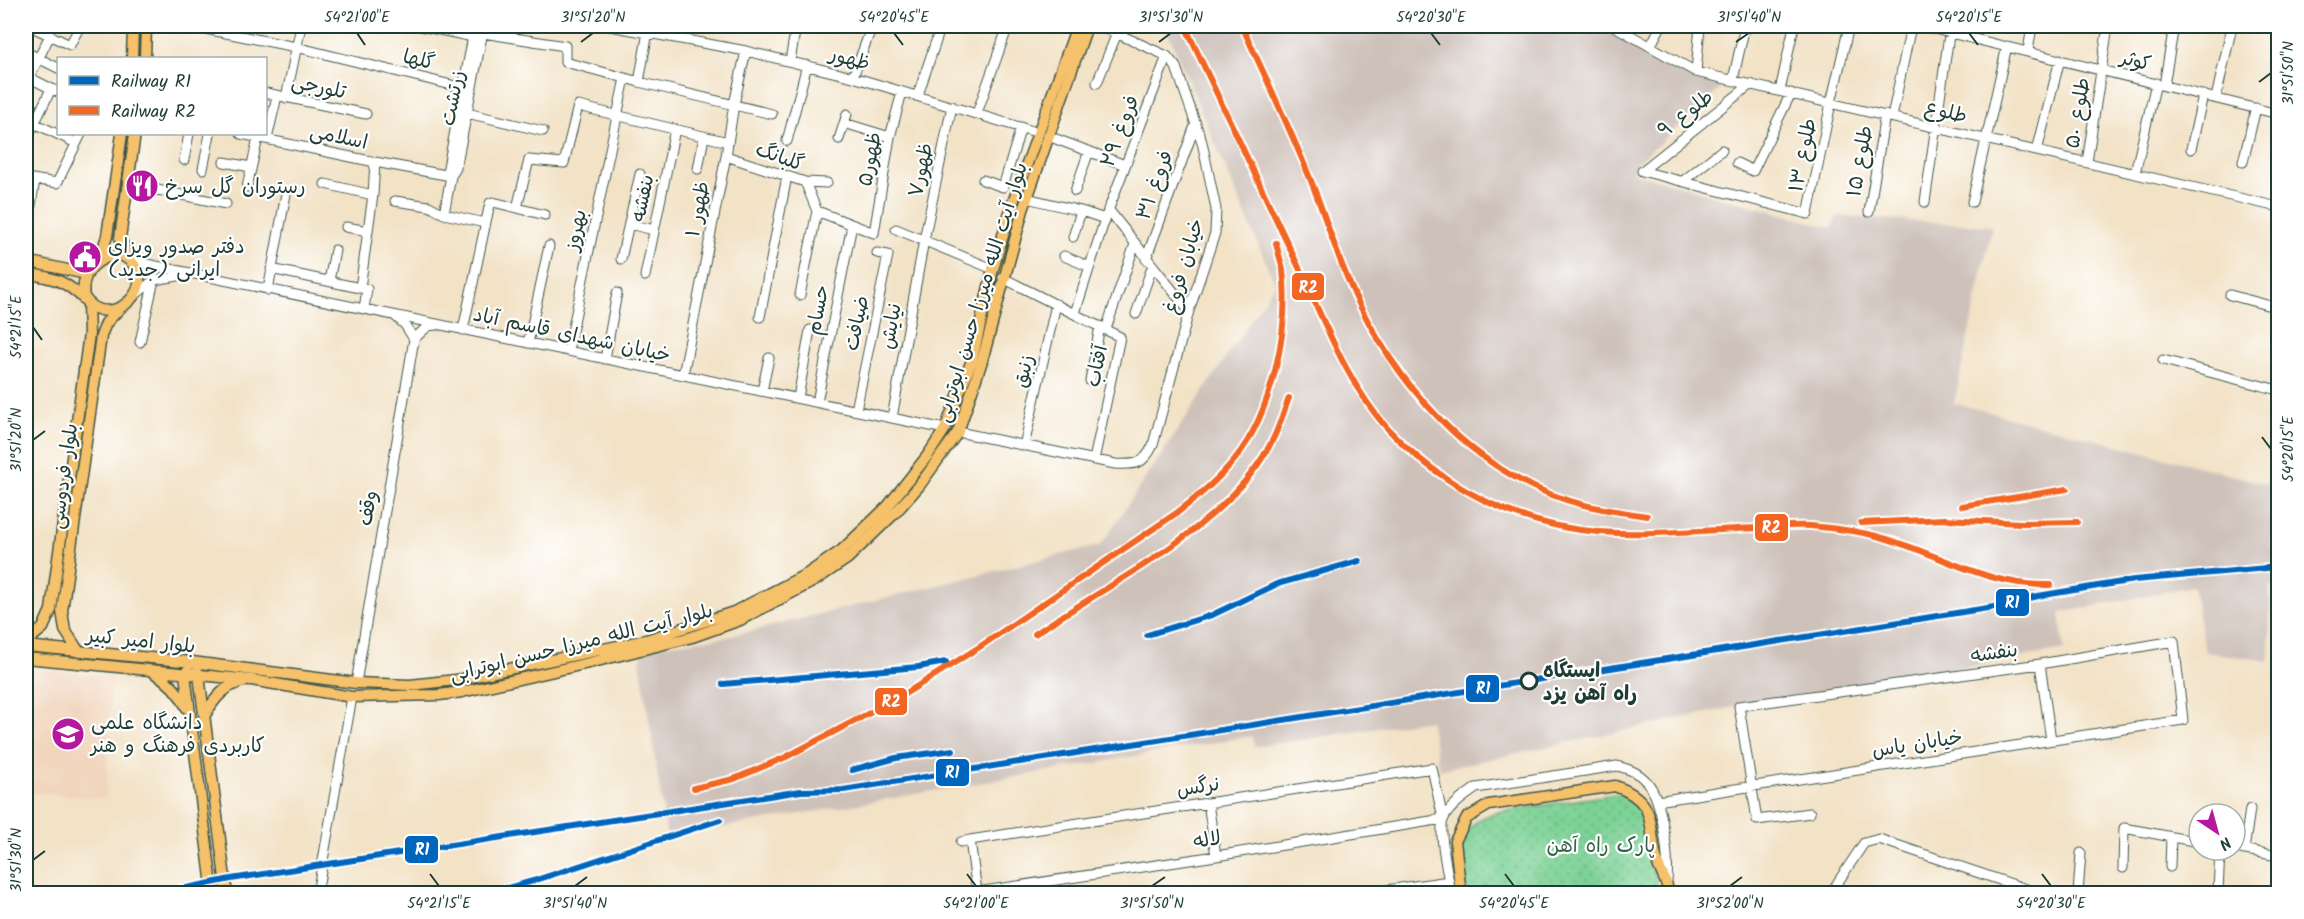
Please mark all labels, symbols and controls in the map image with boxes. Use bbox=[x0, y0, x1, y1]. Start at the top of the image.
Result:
text: 54°21'00"E bbox=[324, 6, 391, 30]
text: 31°51'20"N bbox=[561, 6, 625, 30]
text: 54°20'45"E bbox=[859, 6, 930, 30]
text: 31°51'30"N bbox=[1139, 6, 1203, 30]
text: 54°20'30"E bbox=[1396, 6, 1467, 30]
text: 31°51'40"N bbox=[1717, 6, 1781, 30]
text: 54°20'15"E bbox=[1936, 6, 2003, 30]
street label: ظهور bbox=[824, 39, 873, 81]
text: 31°51'50"N bbox=[2277, 41, 2301, 105]
street label: گلها bbox=[399, 42, 438, 80]
street label: کوثر bbox=[2115, 42, 2154, 81]
legend bbox=[57, 57, 267, 135]
street label: تلورجی bbox=[288, 67, 349, 109]
text: Railway R1 bbox=[111, 68, 191, 97]
street label: زرتشت bbox=[433, 68, 475, 129]
street label: طلوع ۵۰ bbox=[2058, 76, 2100, 151]
street label: طلوع ۹ bbox=[1651, 82, 1721, 147]
street label: فروغ ۲۹ bbox=[1093, 91, 1149, 172]
street label: طلوع bbox=[1921, 93, 1970, 133]
text: Railway R2 bbox=[111, 98, 196, 127]
street label: اسلامی bbox=[307, 116, 370, 160]
street label: طلوع ۱۳ bbox=[1781, 116, 1827, 195]
street label: طلوع ۱۵ bbox=[1839, 123, 1883, 200]
street label: ظهور۵ bbox=[850, 129, 892, 189]
street label: گلبانگ bbox=[750, 134, 808, 181]
street label: ظهور۷ bbox=[901, 140, 943, 201]
street label: فروغ ۳۱ bbox=[1128, 146, 1183, 225]
street label: بلوار آیت الله میرزا حسن ابوترابی bbox=[928, 159, 1038, 427]
restaurant icon: رستوران گل سرخ bbox=[124, 168, 160, 204]
place label: رستوران گل سرخ bbox=[165, 172, 306, 204]
street label: بنفشه bbox=[623, 172, 665, 225]
street label: ظهور ۱ bbox=[678, 179, 720, 240]
street label: بهروز bbox=[557, 207, 597, 256]
street label: خیابان فروغ bbox=[1156, 215, 1214, 318]
place label: دفتر صدور ویزای ایرانی (جدید) bbox=[108, 232, 245, 287]
public building icon: دفتر صدور ویزای ایرانی (جدید) bbox=[67, 239, 103, 275]
line badge: R2 bbox=[1291, 272, 1325, 301]
text: R2 bbox=[1299, 276, 1317, 301]
street label: حسام bbox=[799, 283, 839, 338]
street label: ضیافت bbox=[837, 293, 879, 354]
text: 54°21'15"E bbox=[5, 294, 29, 359]
street label: خیابان شهدای قاسم آباد bbox=[470, 299, 673, 373]
street label: نيايش bbox=[872, 301, 912, 352]
street label: آفتاب bbox=[1078, 341, 1118, 390]
street label: زنبق bbox=[1006, 352, 1044, 391]
text: 31°51'20"N bbox=[5, 408, 29, 472]
text: 54°20'15"E bbox=[2277, 415, 2301, 482]
street label: بلوار فردوسی bbox=[42, 421, 88, 531]
street label: وقف bbox=[350, 488, 388, 529]
line badge: R2 bbox=[1754, 513, 1789, 542]
text: R2 bbox=[1762, 516, 1780, 541]
line badge: R1 bbox=[1995, 588, 2030, 617]
text: R1 bbox=[2005, 591, 2019, 616]
street label: بلوار آیت الله میرزا حسن ابوترابی bbox=[446, 596, 717, 692]
street label: بلوار امیر کبیر bbox=[83, 620, 197, 664]
street label: بنفشه bbox=[1968, 635, 2020, 673]
place label: ایستگاه راه آهن یزد bbox=[1543, 656, 1637, 711]
marker: ایستگاه راه آهن یزد bbox=[1520, 672, 1538, 690]
line badge: R1 bbox=[1465, 674, 1500, 703]
text: R1 bbox=[1476, 677, 1490, 702]
line badge: R2 bbox=[874, 687, 908, 716]
text: R2 bbox=[882, 690, 900, 715]
place label: دانشگاه علمی کاربردی فرهنگ و هنر bbox=[89, 708, 265, 763]
school or university icon: دانشگاه علمی کاربردی فرهنگ و هنر bbox=[50, 716, 86, 752]
street label: خیابان یاس bbox=[1870, 722, 1965, 768]
line badge: R1 bbox=[935, 758, 970, 787]
text: R1 bbox=[945, 761, 959, 786]
street label: نرگس bbox=[1175, 769, 1222, 807]
north arrow bbox=[2187, 802, 2247, 862]
street label: لاله bbox=[1191, 823, 1224, 859]
text: 31°51'30"N bbox=[5, 828, 29, 892]
text: N bbox=[2213, 830, 2236, 856]
park label: پارک راه آهن bbox=[1547, 831, 1655, 863]
line badge: R1 bbox=[404, 835, 439, 864]
text: R1 bbox=[415, 838, 429, 863]
text: 54°21'15"E bbox=[407, 892, 472, 916]
text: 31°51'40"N bbox=[543, 892, 607, 916]
text: 54°21'00"E bbox=[943, 892, 1010, 916]
text: 31°51'50"N bbox=[1120, 892, 1184, 916]
text: 54°20'45"E bbox=[1479, 892, 1550, 916]
text: 31°52'00"N bbox=[1696, 892, 1764, 916]
text: 54°20'30"E bbox=[2016, 892, 2087, 916]

